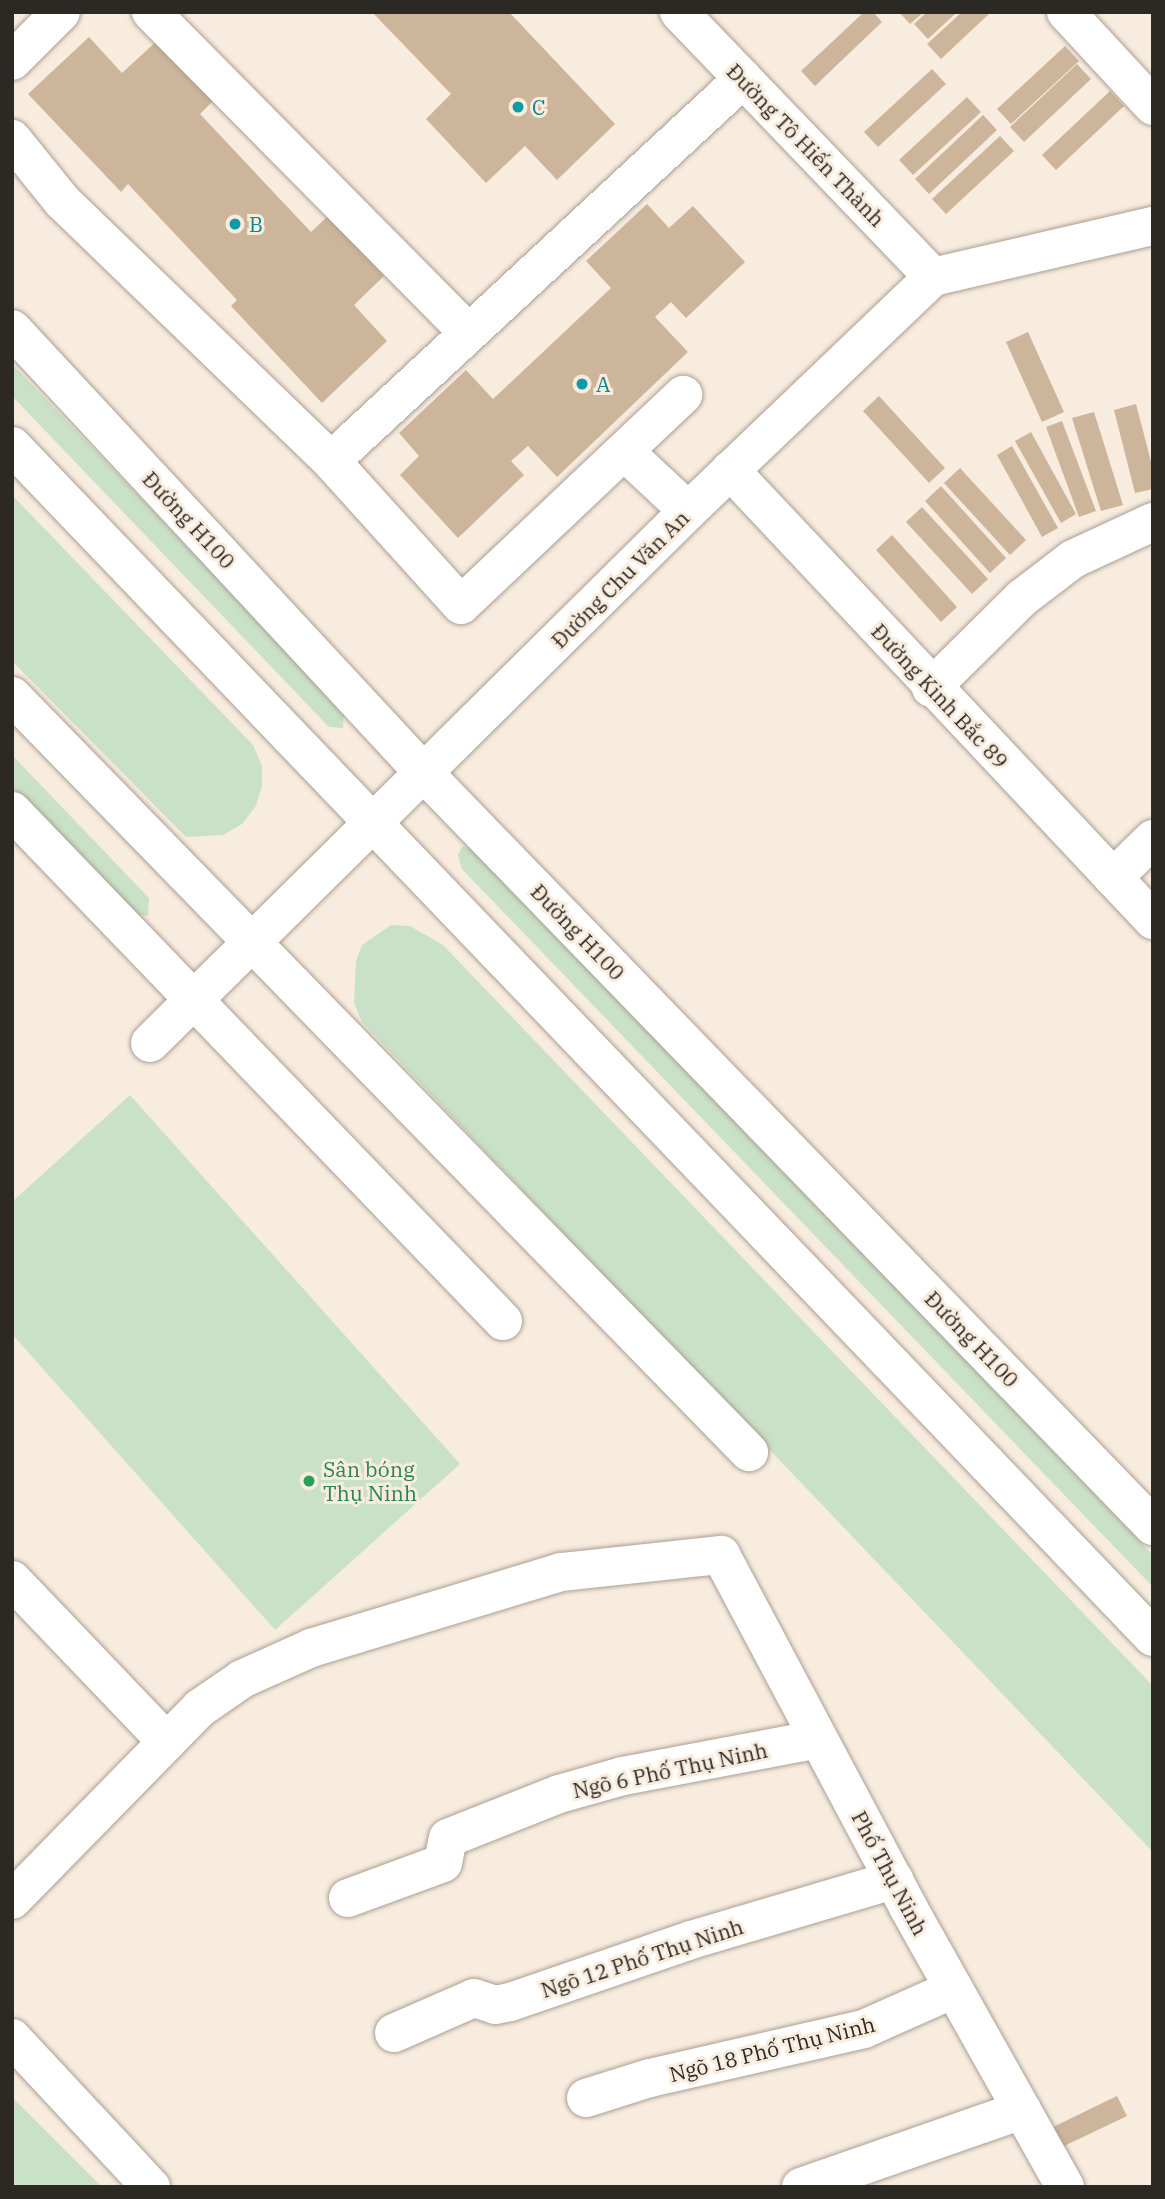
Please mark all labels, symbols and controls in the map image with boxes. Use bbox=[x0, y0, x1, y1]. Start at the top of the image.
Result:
street label: Đường Tô Hiến Thành bbox=[722, 58, 890, 232]
place label: C bbox=[532, 94, 546, 120]
marker: C bbox=[510, 99, 526, 115]
place label: B bbox=[249, 211, 263, 237]
marker: B bbox=[227, 216, 243, 232]
place label: A bbox=[596, 371, 610, 397]
marker: A bbox=[574, 376, 590, 392]
street label: Đường H100 bbox=[138, 466, 240, 574]
street label: Đường Chu Văn An bbox=[546, 505, 694, 653]
street label: Đường Kinh Bắc 89 bbox=[866, 618, 1014, 774]
street label: Đường H100 bbox=[526, 879, 630, 985]
street label: Đường H100 bbox=[920, 1286, 1024, 1392]
place label: Sân bóng Thụ Ninh bbox=[323, 1456, 417, 1506]
marker: Sân bóng Thụ Ninh bbox=[301, 1473, 317, 1489]
street label: Ngõ 6 Phố Thụ Ninh bbox=[570, 1737, 770, 1803]
street label: Phố Thụ Ninh bbox=[847, 1807, 933, 1939]
street label: Ngõ 12 Phố Thụ Ninh bbox=[538, 1913, 746, 2003]
street label: Ngõ 18 Phố Thụ Ninh bbox=[666, 2011, 878, 2087]

